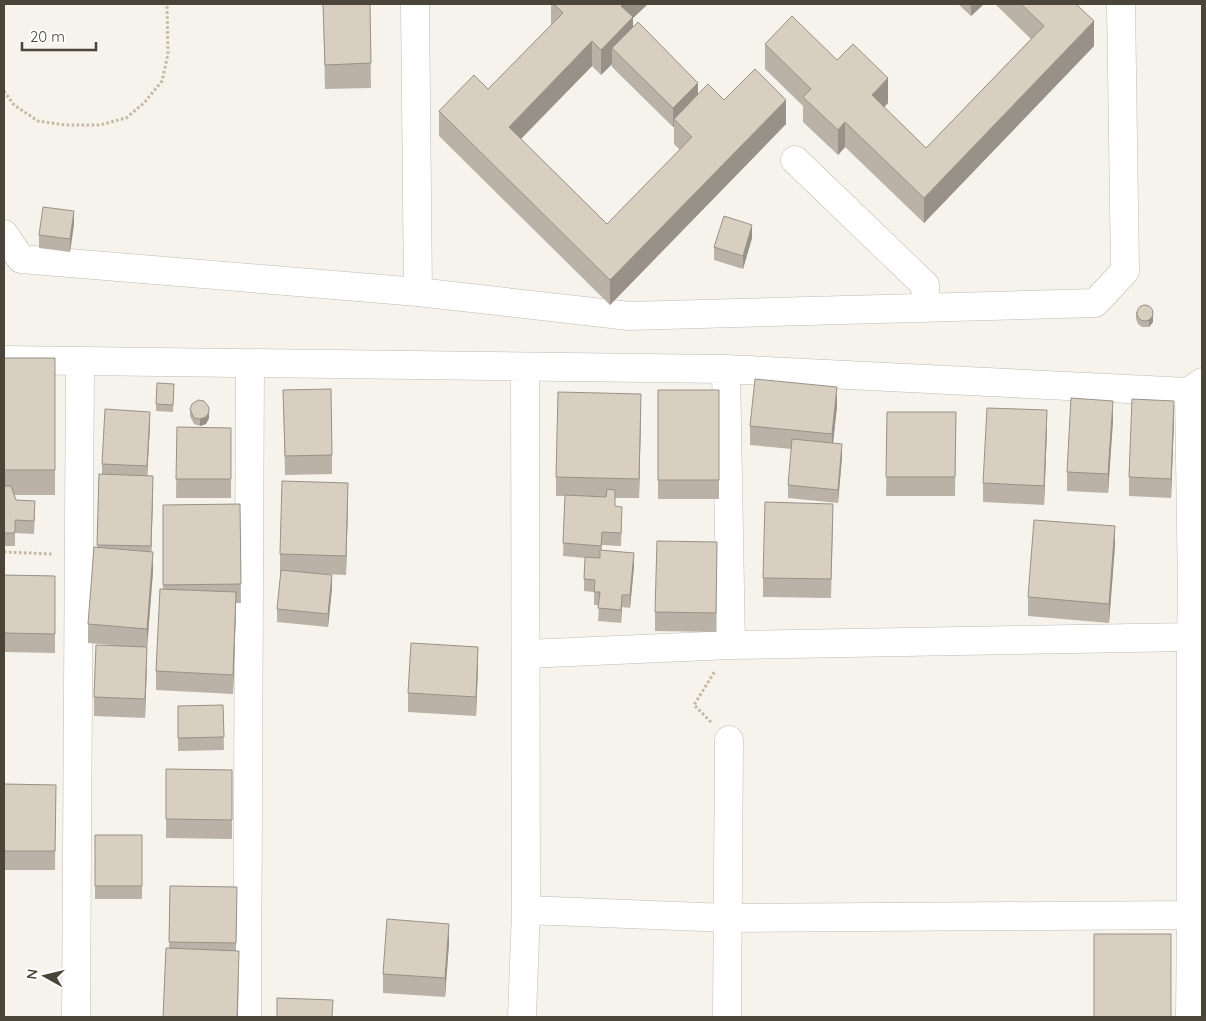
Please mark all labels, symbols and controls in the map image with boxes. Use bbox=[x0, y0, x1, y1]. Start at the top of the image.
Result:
scale bar bbox=[22, 20, 96, 52]
text: 20 m bbox=[30, 27, 65, 46]
north arrow bbox=[20, 951, 70, 1001]
text: N bbox=[22, 968, 42, 981]

